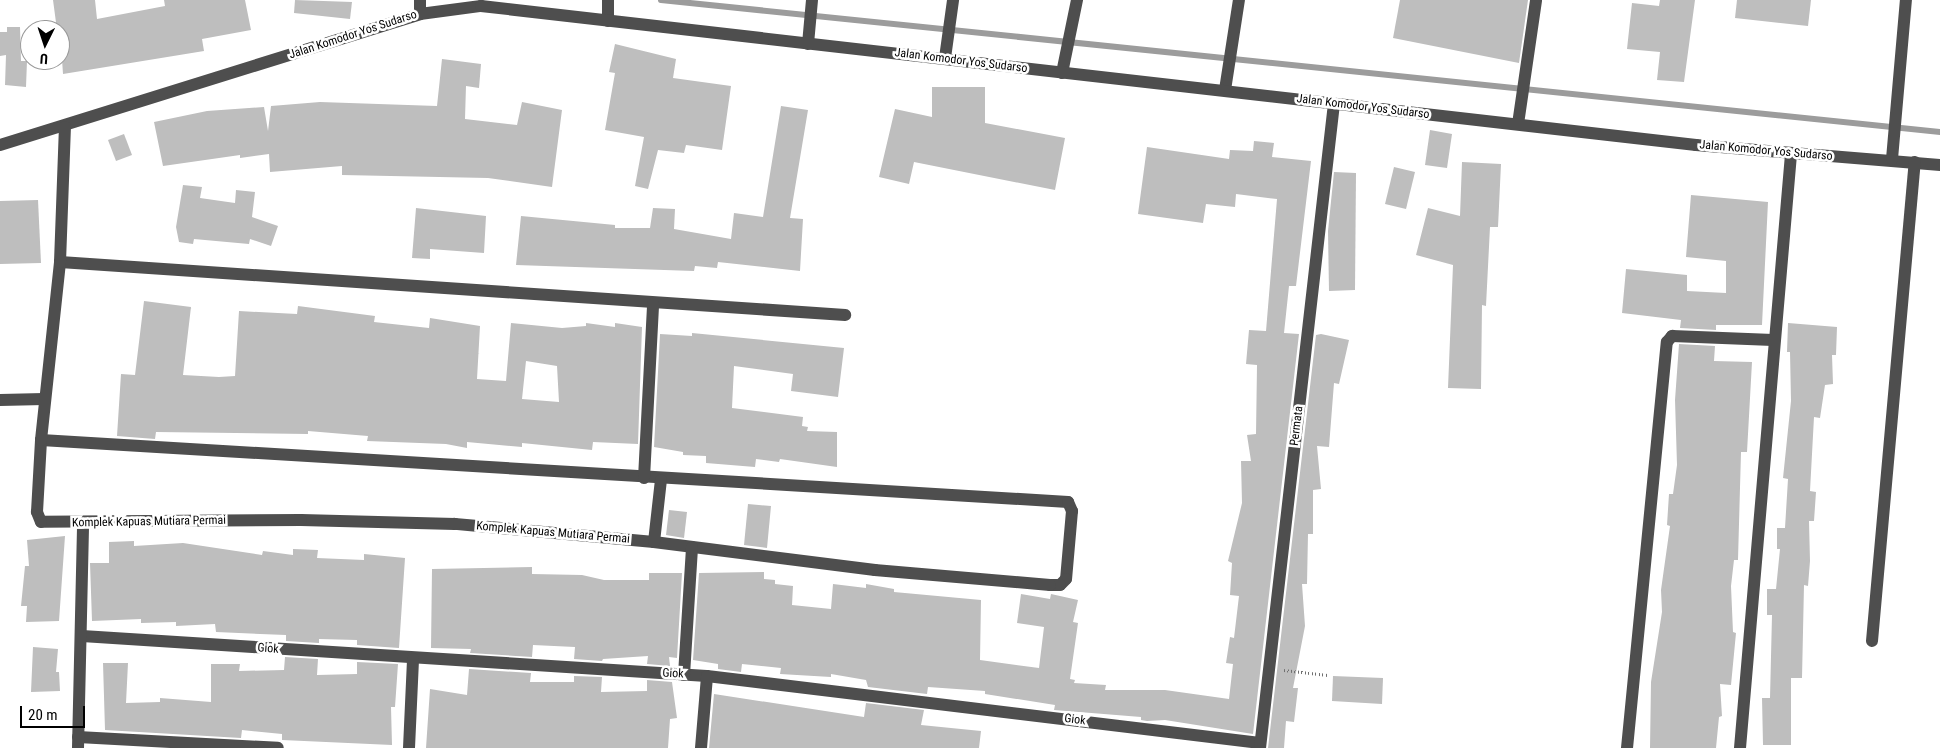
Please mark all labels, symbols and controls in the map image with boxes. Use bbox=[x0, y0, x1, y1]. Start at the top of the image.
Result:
street label: Jalan Komodor Yos Sudarso bbox=[287, 8, 419, 62]
north arrow bbox=[20, 20, 70, 70]
street label: Jalan Komodor Yos Sudarso bbox=[894, 46, 1028, 76]
text: U bbox=[39, 51, 49, 67]
street label: Jalan Komodor Yos Sudarso bbox=[1296, 92, 1430, 122]
street label: Jalan Komodor Yos Sudarso bbox=[1699, 138, 1833, 164]
street label: Permata bbox=[1287, 405, 1307, 447]
street label: Komplek Kapuas Mutiara Permai bbox=[72, 513, 226, 531]
street label: Komplek Kapuas Mutiara Permai bbox=[476, 519, 630, 547]
street label: Giok bbox=[257, 641, 279, 657]
street label: Giok bbox=[662, 666, 684, 682]
scale bar bbox=[22, 696, 88, 728]
text: 20 m bbox=[28, 706, 58, 724]
street label: Giok bbox=[1064, 712, 1086, 728]

